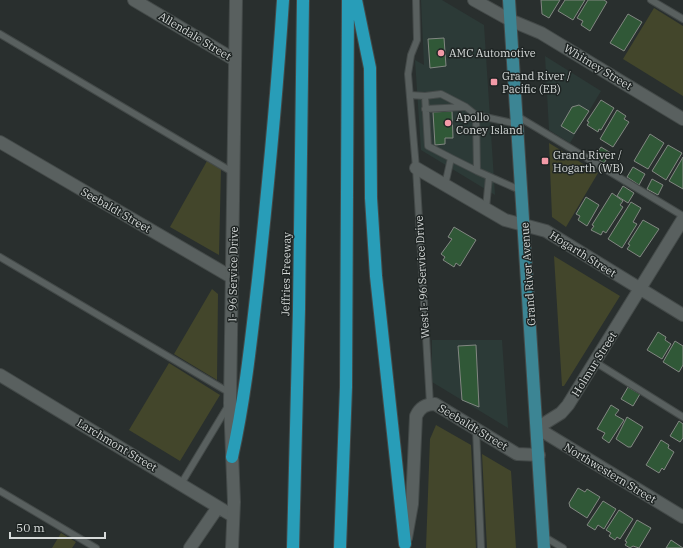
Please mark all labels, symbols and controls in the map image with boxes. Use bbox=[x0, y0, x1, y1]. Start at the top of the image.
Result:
street label: Allendale Street bbox=[156, 9, 234, 63]
street label: Whitney Street bbox=[561, 41, 635, 93]
place label: AMC Automotive bbox=[449, 46, 536, 60]
marker: AMC Automotive bbox=[436, 48, 446, 58]
place label: Grand River / Pacific (EB) bbox=[502, 69, 571, 96]
marker: Grand River / Pacific (EB) bbox=[489, 77, 499, 87]
place label: Apollo Coney Island bbox=[456, 110, 523, 137]
marker: Apollo Coney Island bbox=[443, 118, 453, 128]
place label: Grand River / Hogarth (WB) bbox=[553, 148, 624, 175]
marker: Grand River / Hogarth (WB) bbox=[540, 156, 550, 166]
street label: Seebaldt Street bbox=[79, 184, 153, 236]
street label: West I- 96 Service Drive bbox=[412, 215, 432, 339]
street label: Grand River Avenue bbox=[517, 222, 539, 326]
street label: I- 96 Service Drive bbox=[225, 226, 241, 322]
street label: Hogarth Street bbox=[547, 228, 619, 280]
street label: Jeffries Freeway bbox=[278, 232, 294, 316]
street label: Holmur Street bbox=[569, 329, 620, 399]
street label: Seebaldt Street bbox=[436, 401, 510, 453]
street label: Larchmont Street bbox=[74, 416, 160, 474]
street label: Northwestern Street bbox=[561, 440, 659, 506]
scale bar bbox=[10, 514, 105, 540]
text: 50 m bbox=[16, 520, 45, 535]

